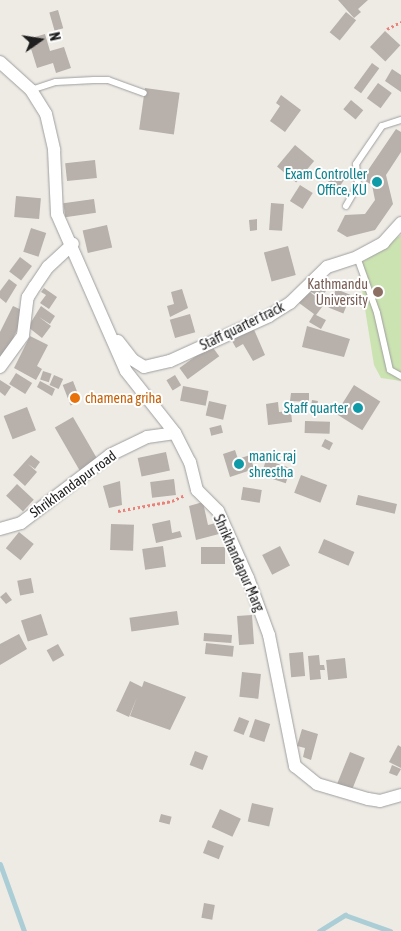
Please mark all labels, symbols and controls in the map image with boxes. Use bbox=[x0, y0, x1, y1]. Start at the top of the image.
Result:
north arrow bbox=[15, 15, 65, 65]
text: N bbox=[46, 31, 63, 42]
place label: Exam Controller Office, KU bbox=[285, 166, 367, 198]
marker: Exam Controller Office, KU bbox=[371, 176, 383, 188]
place label: Kathmandu University bbox=[307, 276, 368, 308]
marker: Kathmandu University bbox=[372, 286, 384, 298]
street label: Staff quarter track bbox=[197, 298, 287, 354]
place label: chamena griha bbox=[85, 390, 162, 406]
marker: chamena griha bbox=[69, 392, 81, 404]
place label: Staff quarter bbox=[284, 400, 348, 416]
marker: Staff quarter bbox=[352, 402, 364, 414]
street label: Shrikhandapur road bbox=[27, 447, 119, 521]
place label: manic raj shrestha bbox=[249, 448, 296, 481]
marker: manic raj shrestha bbox=[233, 458, 245, 470]
street label: Shrikhandapur Marg bbox=[210, 512, 268, 614]

